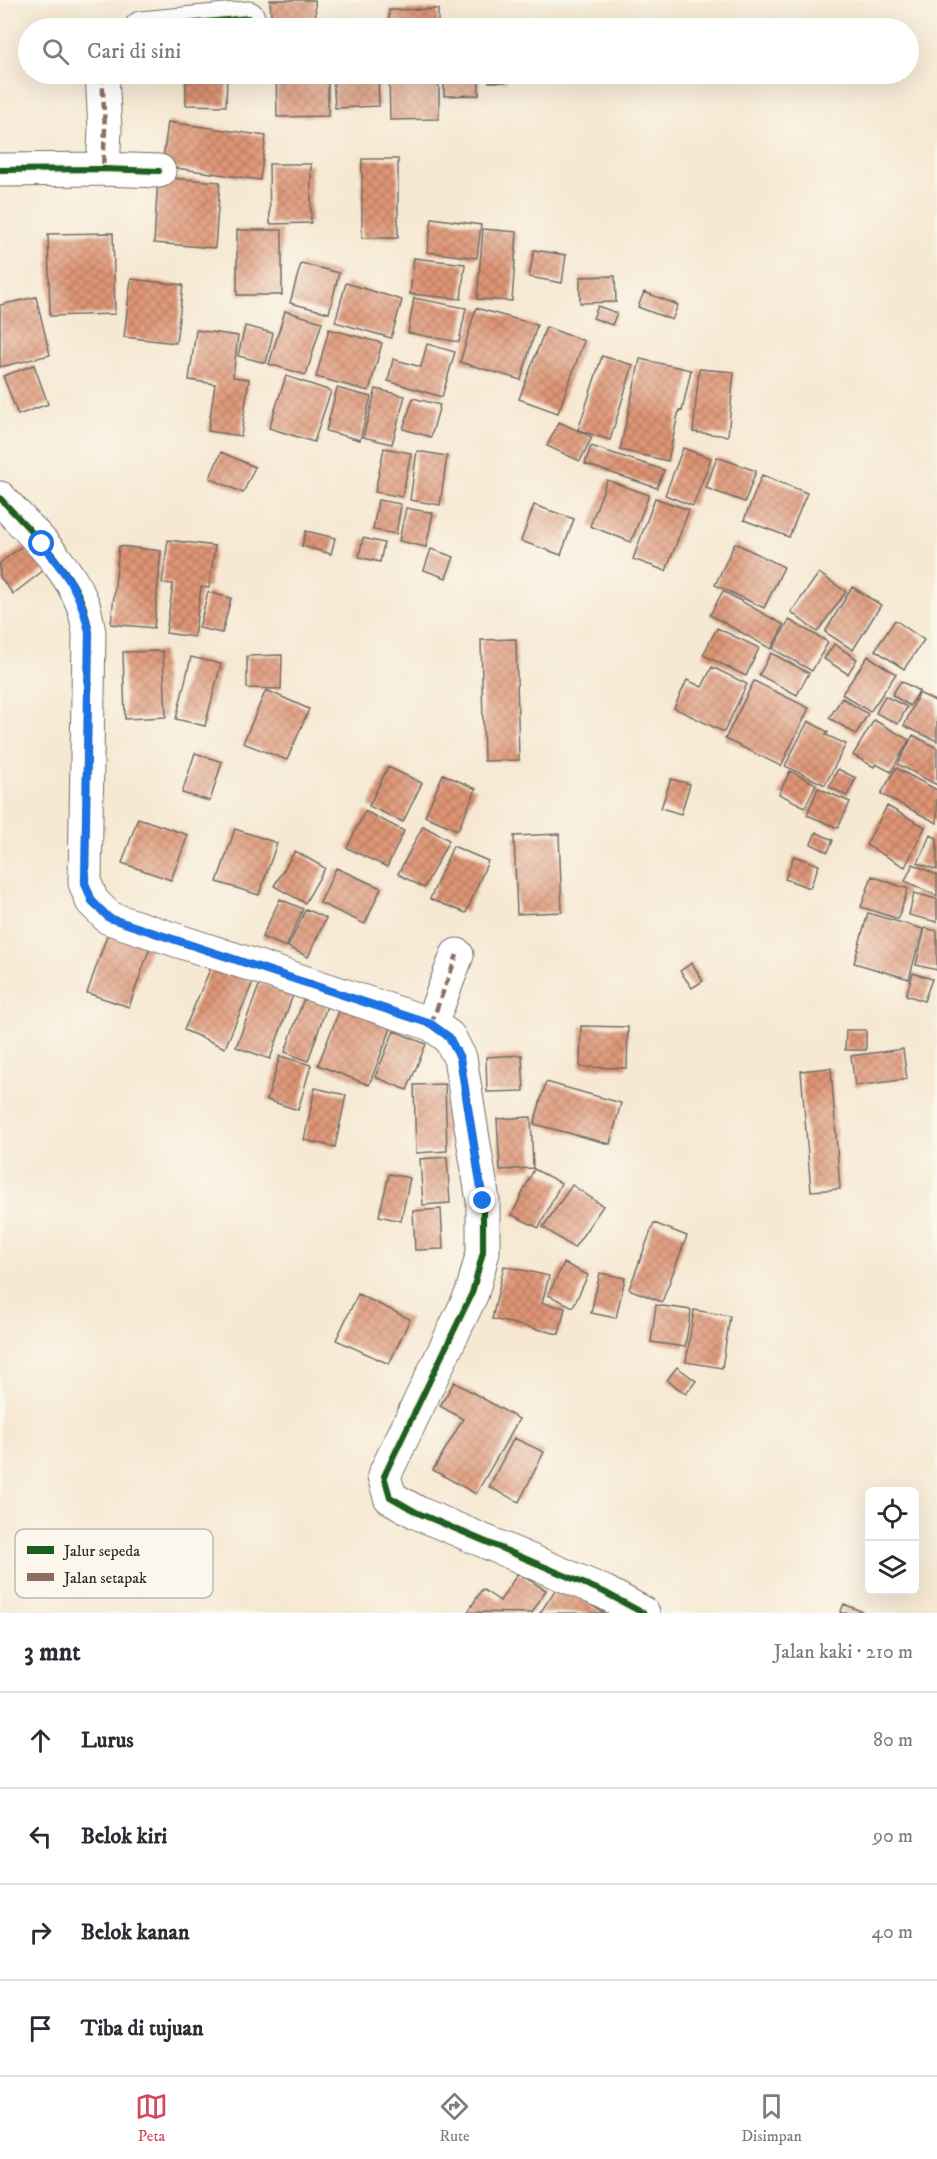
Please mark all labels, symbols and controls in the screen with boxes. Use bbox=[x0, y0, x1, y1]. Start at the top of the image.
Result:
search box bbox=[18, 18, 919, 84]
icon: search bbox=[39, 35, 72, 68]
text: Cari di sini bbox=[87, 38, 181, 65]
route start bbox=[28, 530, 54, 556]
route end bbox=[469, 1187, 495, 1213]
map controls bbox=[865, 1487, 919, 1595]
button: locate bbox=[865, 1487, 919, 1541]
legend bbox=[15, 1529, 213, 1598]
text: Jalur sepeda bbox=[62, 1541, 140, 1561]
button: layers bbox=[865, 1541, 919, 1595]
text: Jalan setapak bbox=[62, 1568, 147, 1588]
text: 3 mnt bbox=[24, 1636, 81, 1669]
text: Jalan kaki · 210 m bbox=[774, 1640, 913, 1665]
icon: ahead bbox=[24, 1724, 57, 1757]
text: Lurus bbox=[81, 1727, 134, 1754]
text: 80 m bbox=[873, 1728, 913, 1753]
icon: left bbox=[24, 1820, 57, 1853]
text: Belok kiri bbox=[81, 1823, 167, 1850]
text: 90 m bbox=[873, 1824, 913, 1849]
icon: right bbox=[24, 1916, 57, 1949]
text: Belok kanan bbox=[81, 1919, 189, 1946]
text: 40 m bbox=[871, 1920, 913, 1945]
icon: arrive bbox=[24, 2012, 57, 2045]
text: Tiba di tujuan bbox=[81, 2015, 203, 2042]
tab: Peta bbox=[135, 2090, 168, 2146]
tab: Rute bbox=[438, 2090, 471, 2146]
tab: Disimpan bbox=[741, 2090, 802, 2146]

